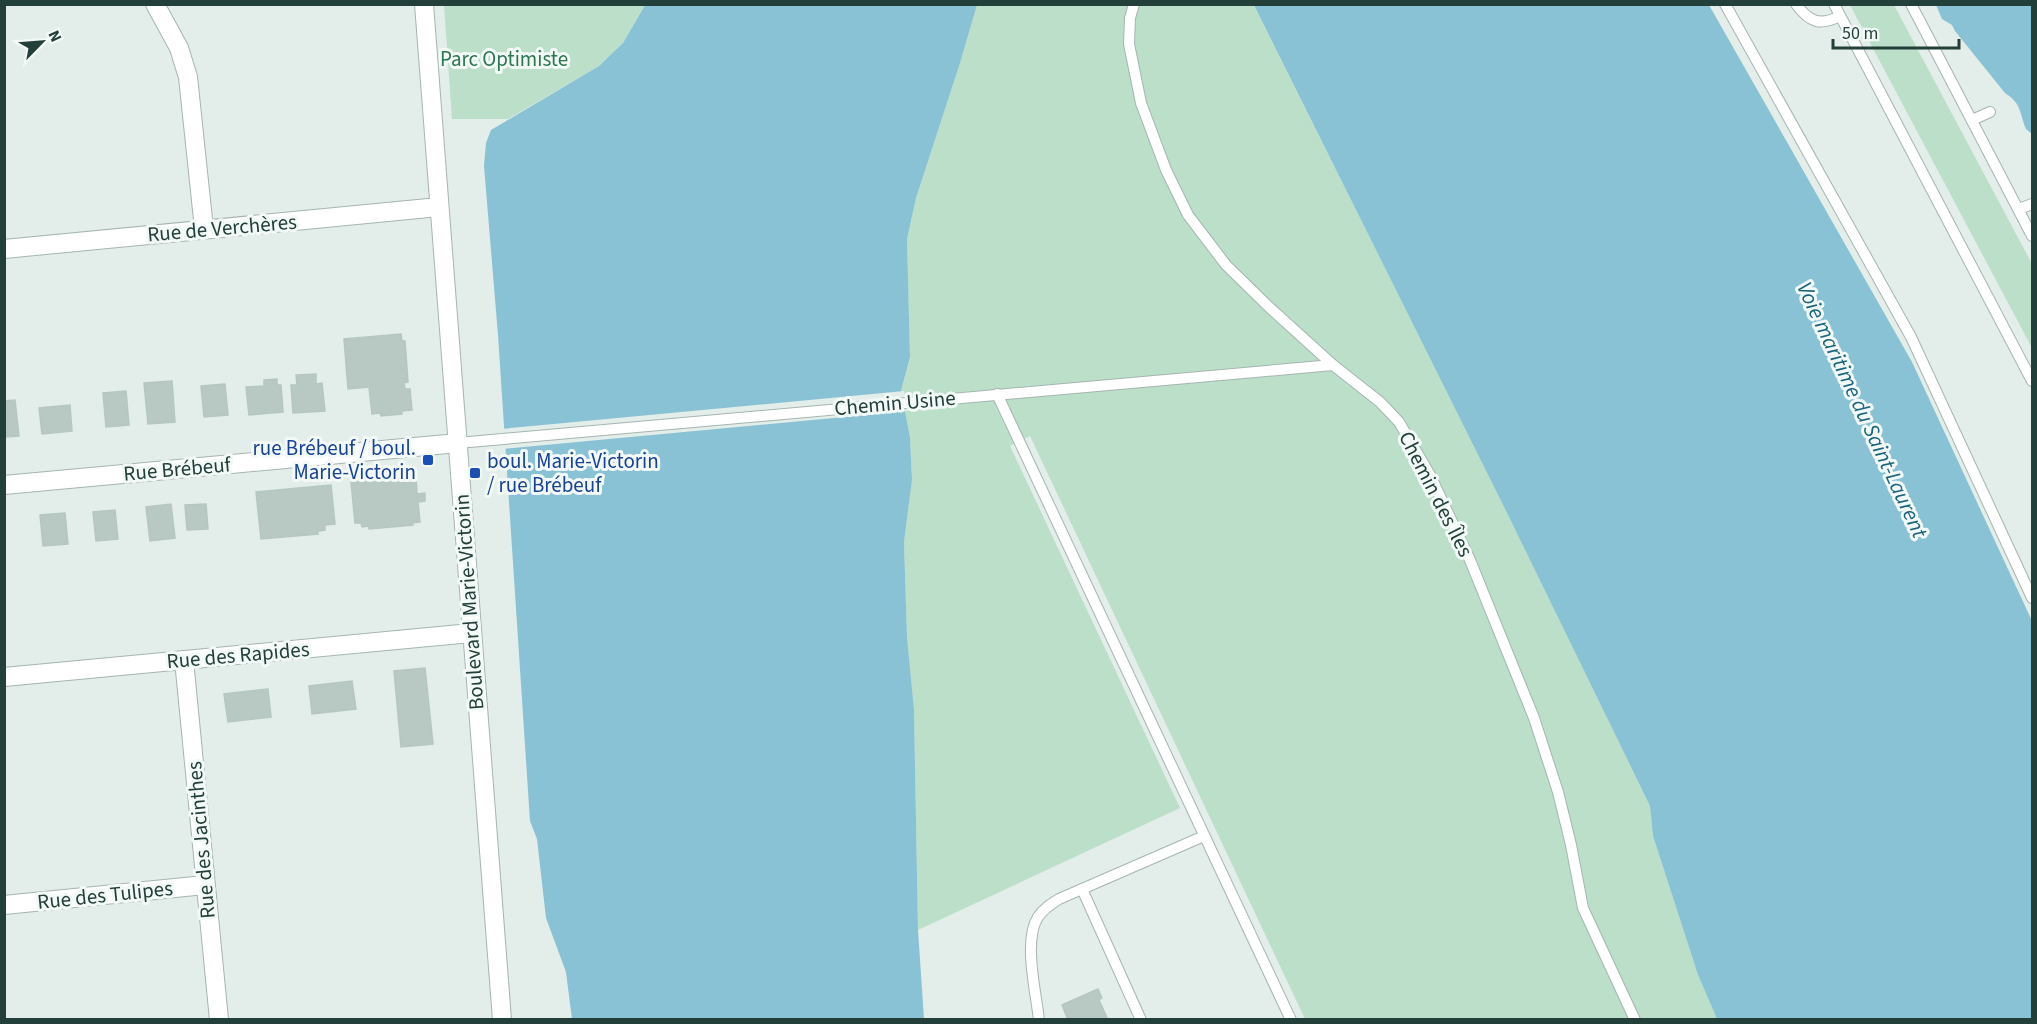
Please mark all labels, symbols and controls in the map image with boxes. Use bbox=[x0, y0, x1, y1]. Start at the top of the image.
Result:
north arrow bbox=[12, 12, 72, 72]
scale bar bbox=[1833, 12, 1959, 50]
text: 50 m bbox=[1842, 21, 1878, 46]
text: N bbox=[42, 27, 67, 46]
park label: Parc Optimiste bbox=[440, 44, 568, 74]
street label: Rue de Verchères bbox=[146, 207, 298, 249]
water label: Voie maritime du Saint-Laurent bbox=[1789, 277, 1936, 544]
street label: Chemin Usine bbox=[833, 383, 957, 423]
street label: Chemin des Îles bbox=[1391, 426, 1481, 562]
place label: rue Brébeuf / boul. Marie-Victorin bbox=[252, 433, 416, 487]
place label: boul. Marie-Victorin / rue Brébeuf bbox=[487, 446, 659, 500]
street label: Rue Brébeuf bbox=[122, 449, 233, 489]
marker: rue Brébeuf / boul. Marie-Victorin bbox=[421, 453, 435, 467]
marker: boul. Marie-Victorin / rue Brébeuf bbox=[468, 466, 482, 480]
street label: Boulevard Marie-Victorin bbox=[446, 493, 492, 711]
street label: Rue des Rapides bbox=[165, 634, 311, 676]
street label: Rue des Jacinthes bbox=[179, 760, 223, 920]
street label: Rue des Tulipes bbox=[36, 873, 174, 917]

